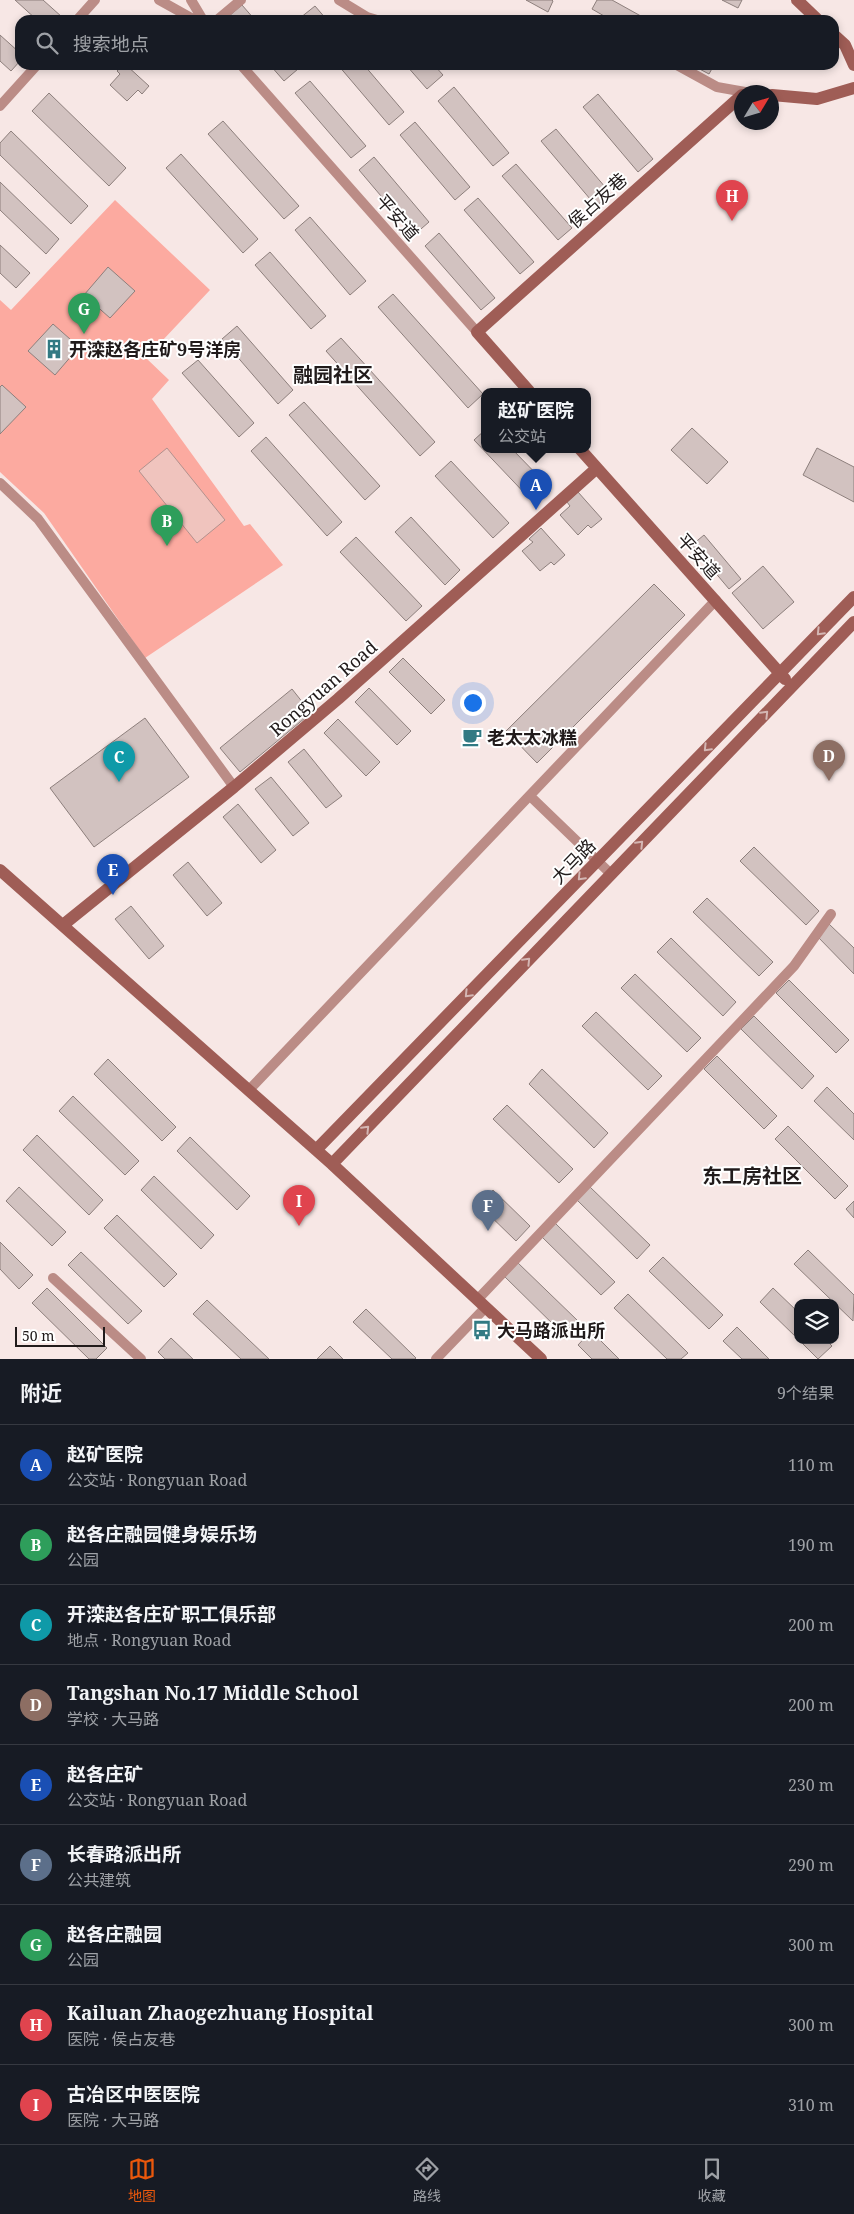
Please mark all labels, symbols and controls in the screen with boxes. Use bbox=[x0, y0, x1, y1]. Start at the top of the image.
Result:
search box bbox=[15, 15, 839, 70]
icon: search bbox=[33, 29, 61, 57]
text: 搜索地点 bbox=[73, 31, 149, 57]
north arrow bbox=[734, 85, 779, 130]
street label: 侯占友巷 bbox=[562, 167, 632, 233]
pin: H bbox=[716, 180, 748, 221]
street label: 平安道 bbox=[371, 189, 425, 245]
pin: G bbox=[68, 293, 100, 334]
place label: 开滦赵各庄矿9号洋房 bbox=[69, 337, 241, 361]
building icon: 开滦赵各庄矿9号洋房 bbox=[43, 338, 65, 360]
district label: 融园社区 bbox=[293, 361, 373, 388]
popup bbox=[481, 388, 591, 453]
text: 赵矿医院 bbox=[498, 397, 574, 423]
text: 公交站 bbox=[498, 425, 546, 447]
pin: A bbox=[520, 469, 552, 510]
pin: B bbox=[151, 505, 183, 546]
street label: 平安道 bbox=[672, 528, 726, 584]
one-way arrow bbox=[817, 626, 826, 635]
street label: Rongyuan Road bbox=[264, 635, 382, 741]
your location bbox=[460, 690, 486, 716]
one-way arrow bbox=[759, 711, 768, 720]
place label: 老太太冰糕 bbox=[487, 725, 577, 749]
cafe icon: 老太太冰糕 bbox=[461, 726, 483, 748]
pin: D bbox=[813, 740, 845, 781]
pin: C bbox=[103, 741, 135, 782]
one-way arrow bbox=[704, 742, 713, 751]
street label: 大马路 bbox=[546, 833, 600, 889]
one-way arrow bbox=[634, 841, 643, 850]
pin: E bbox=[97, 854, 129, 895]
one-way arrow bbox=[578, 872, 587, 881]
one-way arrow bbox=[521, 958, 530, 967]
one-way arrow bbox=[465, 988, 474, 997]
one-way arrow bbox=[360, 1125, 369, 1134]
district label: 东工房社区 bbox=[702, 1162, 802, 1189]
pin: I bbox=[283, 1185, 315, 1226]
pin: F bbox=[472, 1190, 504, 1231]
map controls bbox=[794, 1299, 839, 1344]
button: layers bbox=[794, 1299, 839, 1344]
place label: 大马路派出所 bbox=[497, 1318, 605, 1342]
bus stop icon: 大马路派出所 bbox=[471, 1319, 493, 1341]
scale bar bbox=[15, 1324, 105, 1347]
text: 50 m bbox=[22, 1326, 55, 1345]
text: 附近 bbox=[20, 1379, 62, 1407]
text: 9个结果 bbox=[777, 1382, 834, 1404]
text: 赵矿医院 bbox=[67, 1441, 143, 1467]
text: A bbox=[30, 1454, 42, 1476]
text: 110 m bbox=[788, 1454, 834, 1476]
text: 公交站 · Rongyuan Road bbox=[67, 1469, 247, 1491]
text: 赵各庄融园健身娱乐场 bbox=[67, 1521, 257, 1547]
text: B bbox=[31, 1534, 41, 1556]
text: 190 m bbox=[788, 1534, 834, 1556]
text: 公园 bbox=[67, 1549, 99, 1571]
text: 开滦赵各庄矿职工俱乐部 bbox=[67, 1601, 276, 1627]
text: C bbox=[31, 1614, 41, 1636]
text: 200 m bbox=[788, 1614, 834, 1636]
text: 地点 · Rongyuan Road bbox=[67, 1629, 231, 1651]
text: Tangshan No.17 Middle School bbox=[67, 1680, 359, 1706]
text: D bbox=[30, 1694, 42, 1716]
text: 200 m bbox=[788, 1694, 834, 1716]
text: 学校 · 大马路 bbox=[67, 1708, 159, 1730]
text: 赵各庄矿 bbox=[67, 1761, 143, 1787]
text: E bbox=[31, 1774, 41, 1796]
text: 230 m bbox=[788, 1774, 834, 1796]
text: 公交站 · Rongyuan Road bbox=[67, 1789, 247, 1811]
text: 长春路派出所 bbox=[67, 1841, 181, 1867]
text: F bbox=[31, 1854, 41, 1876]
text: 290 m bbox=[788, 1854, 834, 1876]
text: 公共建筑 bbox=[67, 1869, 131, 1891]
text: 赵各庄融园 bbox=[67, 1921, 162, 1947]
text: G bbox=[30, 1934, 42, 1956]
text: 300 m bbox=[788, 1934, 834, 1956]
text: 公园 bbox=[67, 1949, 99, 1971]
text: Kailuan Zhaogezhuang Hospital bbox=[67, 2000, 373, 2026]
text: H bbox=[29, 2014, 43, 2036]
text: 300 m bbox=[788, 2014, 834, 2036]
text: 医院 · 侯占友巷 bbox=[67, 2028, 175, 2050]
text: 古冶区中医医院 bbox=[67, 2081, 200, 2107]
text: I bbox=[33, 2094, 39, 2116]
text: 310 m bbox=[788, 2094, 834, 2116]
text: 医院 · 大马路 bbox=[67, 2109, 159, 2131]
tab: 地图 bbox=[128, 2155, 156, 2205]
tab: 路线 bbox=[413, 2155, 441, 2205]
tab: 收藏 bbox=[698, 2155, 726, 2205]

